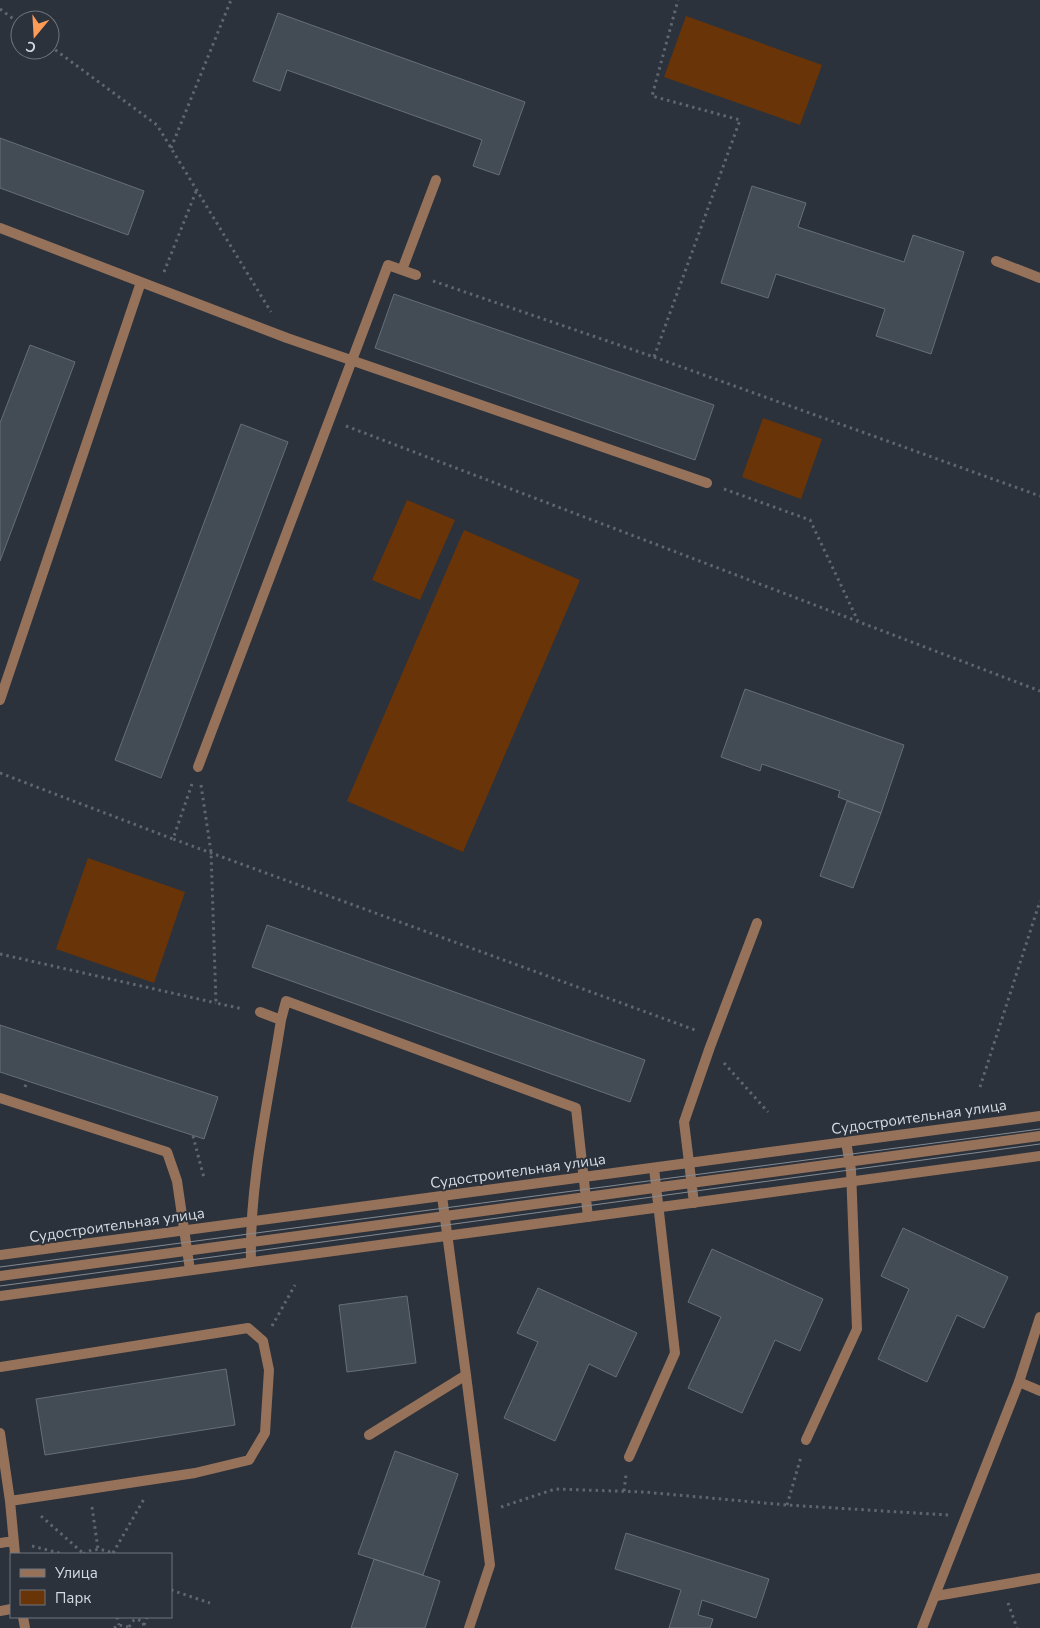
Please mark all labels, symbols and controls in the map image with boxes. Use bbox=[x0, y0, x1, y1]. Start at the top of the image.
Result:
north arrow bbox=[10, 10, 60, 60]
text: С bbox=[23, 36, 39, 57]
street label: Судостроительная улица bbox=[830, 1095, 1008, 1139]
street label: Судостроительная улица bbox=[429, 1149, 607, 1193]
street label: Судостроительная улица bbox=[28, 1203, 206, 1247]
legend bbox=[10, 1553, 172, 1618]
text: Улица bbox=[54, 1563, 98, 1583]
text: Парк bbox=[55, 1588, 91, 1608]

